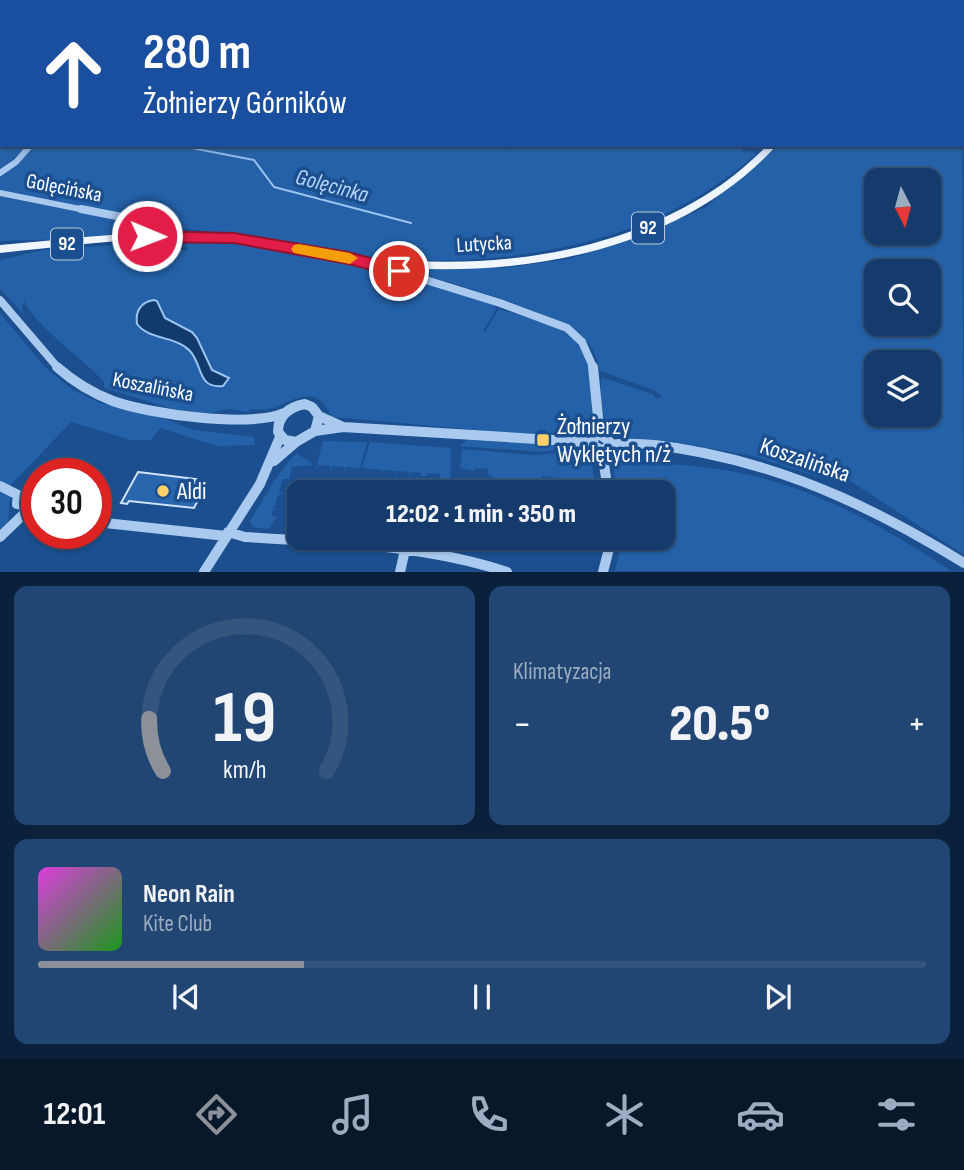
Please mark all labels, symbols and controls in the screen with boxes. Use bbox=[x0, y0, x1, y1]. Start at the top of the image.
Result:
text: 280 m bbox=[143, 24, 251, 83]
icon: ahead bbox=[28, 28, 119, 119]
text: Żołnierzy Górników bbox=[143, 84, 347, 123]
water label: Golęcinka bbox=[293, 163, 372, 209]
street label: Golęcińska bbox=[24, 168, 104, 208]
north arrow bbox=[864, 168, 942, 245]
map controls bbox=[864, 168, 941, 427]
position arrow bbox=[110, 199, 184, 273]
road number: 92 bbox=[632, 212, 664, 244]
road number: 92 bbox=[51, 228, 83, 260]
street label: Lutycka bbox=[456, 230, 512, 258]
pin bbox=[369, 241, 429, 301]
icon: arrive bbox=[380, 252, 418, 290]
button: search bbox=[864, 259, 941, 336]
button: layers bbox=[864, 350, 941, 427]
street label: Koszalińska bbox=[111, 367, 195, 407]
place label: Żołnierzy Wyklętych n/ż bbox=[557, 412, 671, 469]
street label: Koszalińska bbox=[756, 431, 854, 489]
marker: Żołnierzy Wyklętych n/ż bbox=[535, 432, 551, 448]
speed limit sign: 30 bbox=[21, 458, 112, 549]
place label: Aldi bbox=[176, 477, 207, 506]
marker: Aldi bbox=[155, 483, 171, 499]
text: 12:02 · 1 min · 350 m bbox=[386, 499, 576, 530]
text: Klimatyzacja bbox=[513, 658, 611, 686]
text: 19 bbox=[213, 676, 276, 764]
text: 20.5° bbox=[669, 693, 770, 756]
text: − bbox=[513, 702, 532, 747]
text: + bbox=[907, 702, 926, 747]
text: km/h bbox=[223, 755, 266, 786]
text: Neon Rain bbox=[143, 879, 235, 910]
text: Kite Club bbox=[143, 910, 212, 938]
icon: previous bbox=[167, 978, 205, 1016]
icon: pause bbox=[463, 978, 501, 1016]
icon: next bbox=[759, 978, 797, 1016]
icon: directions bbox=[192, 1090, 241, 1139]
icon: music bbox=[328, 1090, 377, 1139]
icon: phone bbox=[464, 1090, 513, 1139]
icon: climate bbox=[600, 1090, 649, 1139]
icon: car bbox=[736, 1090, 785, 1139]
icon: filters bbox=[872, 1090, 921, 1139]
text: 12:01 bbox=[43, 1095, 105, 1134]

